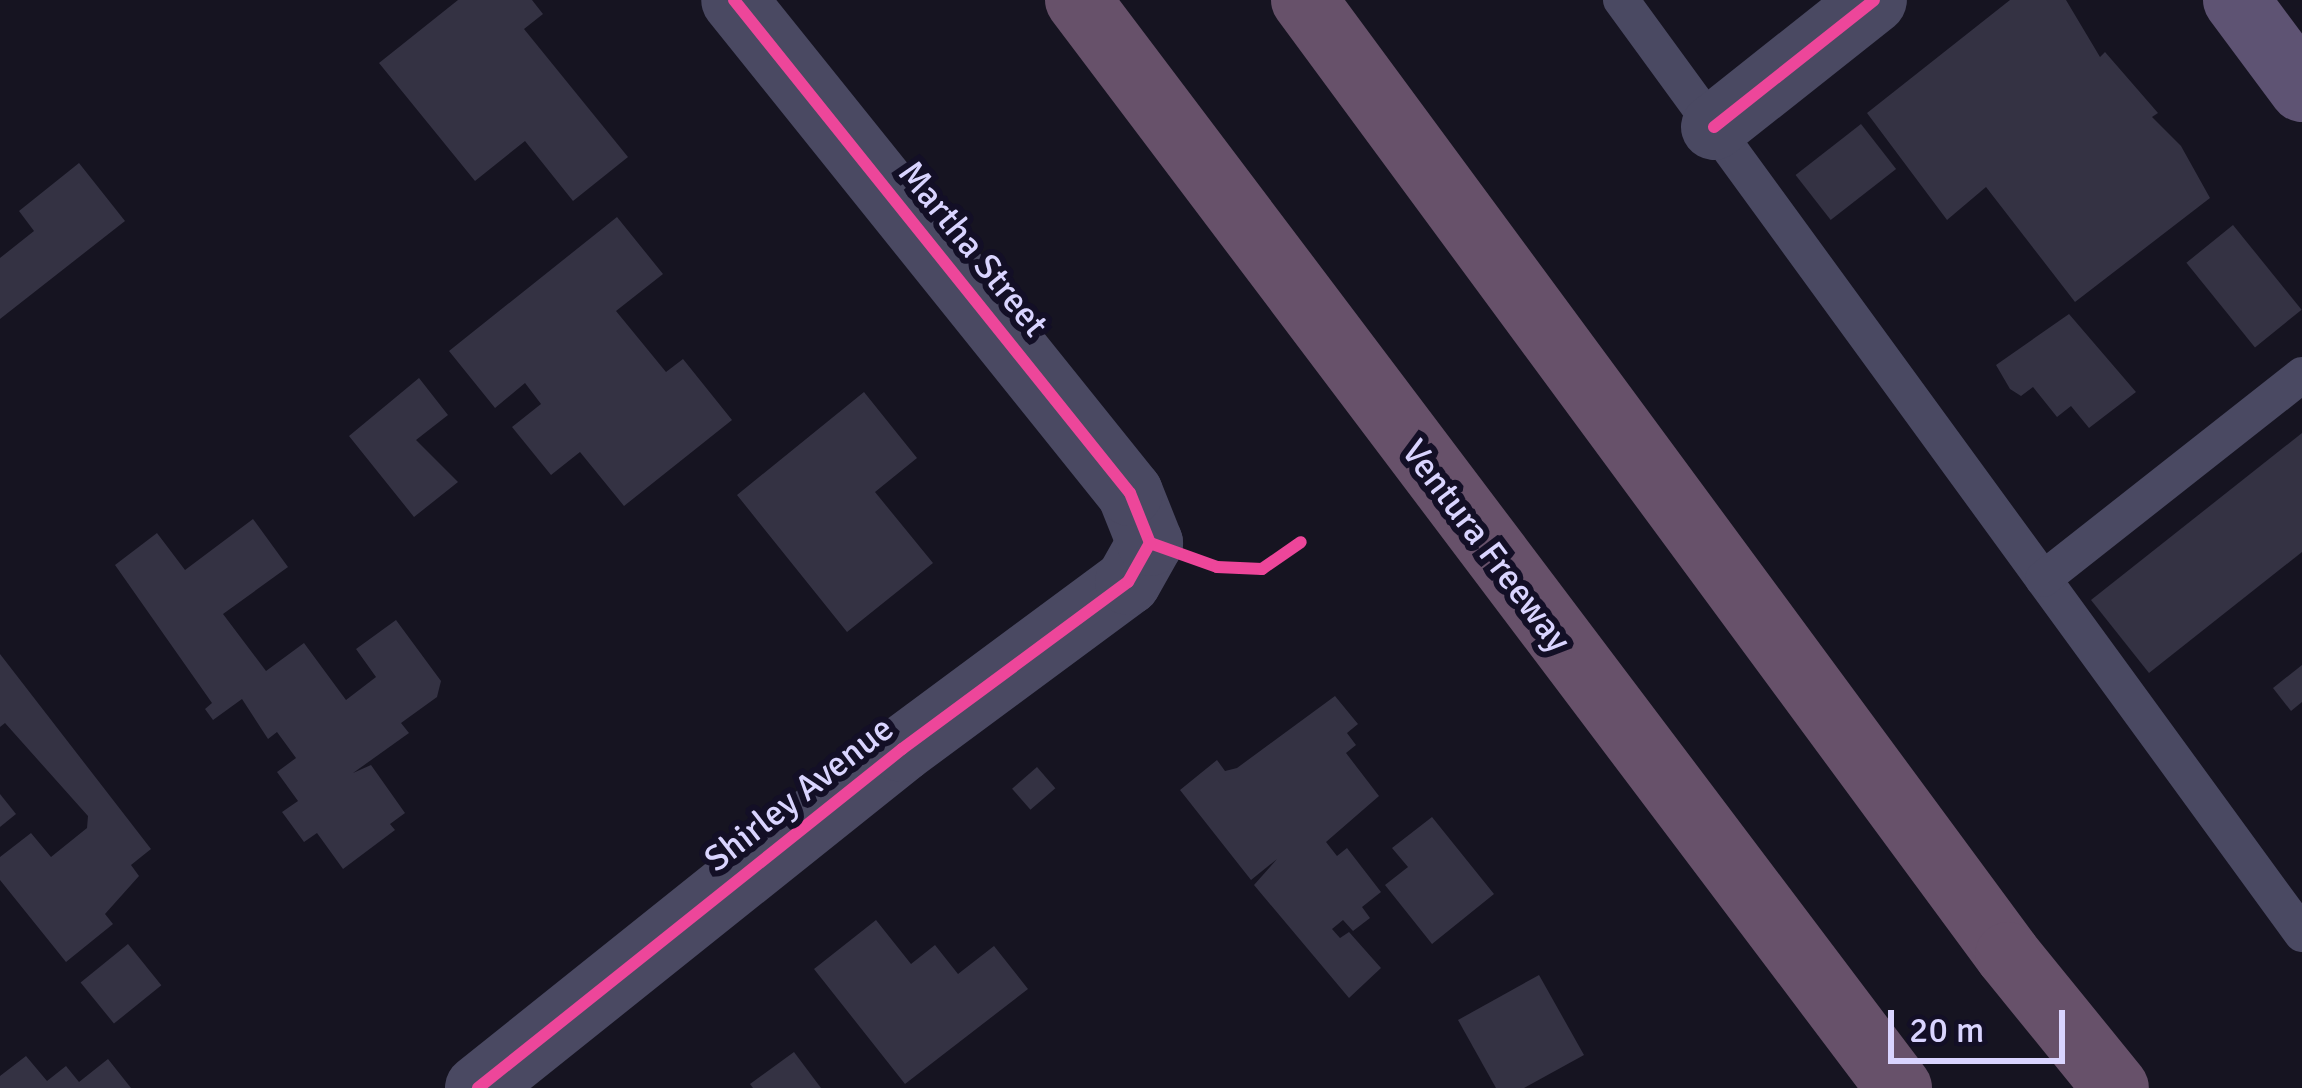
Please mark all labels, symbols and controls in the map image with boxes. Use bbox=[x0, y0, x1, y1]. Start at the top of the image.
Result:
street label: Martha Street bbox=[889, 152, 1057, 346]
street label: Ventura Freeway bbox=[1392, 431, 1580, 661]
street label: Shirley Avenue bbox=[696, 707, 902, 881]
scale bar bbox=[1894, 986, 2071, 1060]
text: 20 m bbox=[1909, 1008, 1985, 1053]

